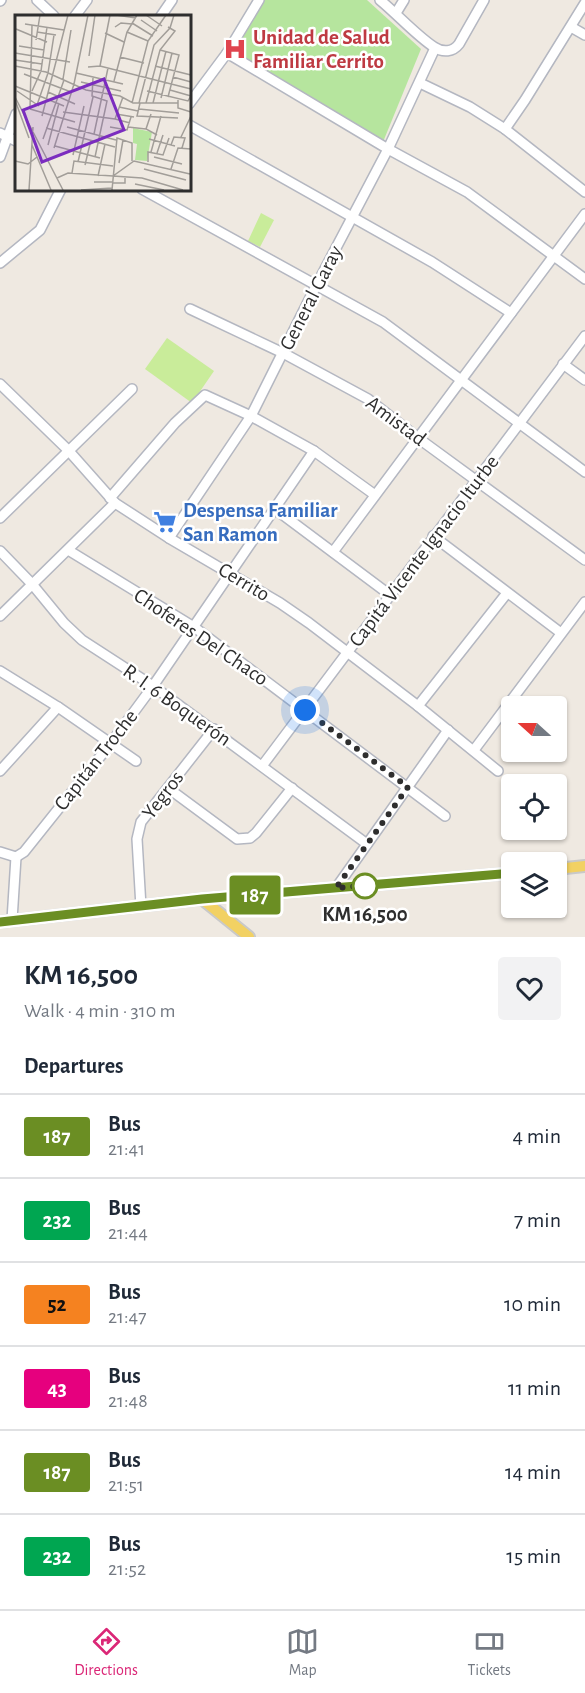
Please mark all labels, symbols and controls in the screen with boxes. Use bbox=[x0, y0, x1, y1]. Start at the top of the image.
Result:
inset map bbox=[15, 15, 190, 190]
place label: Unidad de Salud Familiar Cerrito bbox=[253, 27, 390, 72]
hospital icon: Unidad de Salud Familiar Cerrito bbox=[222, 36, 248, 62]
street label: General Garay bbox=[276, 242, 346, 354]
street label: Amistad bbox=[362, 392, 430, 450]
street label: Capitá Vicente Ignacio Iturbe bbox=[345, 451, 503, 651]
place label: Despensa Familiar San Ramon bbox=[183, 500, 338, 545]
supermarket icon: Despensa Familiar San Ramon bbox=[152, 509, 178, 535]
street label: Cerrito bbox=[215, 559, 273, 605]
street label: Choferes Del Chaco bbox=[130, 584, 272, 690]
street label: R. I. 6 Boquerón bbox=[119, 660, 235, 750]
your location bbox=[290, 695, 320, 725]
north arrow bbox=[501, 696, 567, 762]
map controls bbox=[501, 696, 567, 918]
street label: Capitán Troche bbox=[50, 706, 142, 814]
street label: Yegros bbox=[138, 767, 188, 823]
button: locate bbox=[501, 774, 567, 840]
button: layers bbox=[501, 852, 567, 918]
marker: KM 16,500 bbox=[352, 873, 378, 899]
line badge: 187 bbox=[220, 876, 290, 914]
text: 187 bbox=[242, 885, 269, 906]
place label: KM 16,500 bbox=[322, 904, 408, 925]
button: heart bbox=[498, 957, 561, 1020]
text: KM 16,500 bbox=[24, 962, 138, 990]
text: Walk · 4 min · 310 m bbox=[24, 1001, 176, 1021]
text: Departures bbox=[24, 1055, 124, 1077]
text: Bus bbox=[108, 1113, 141, 1135]
text: 4 min bbox=[513, 1125, 561, 1147]
text: 187 bbox=[44, 1126, 71, 1147]
text: 21:41 bbox=[108, 1139, 145, 1159]
text: Bus bbox=[108, 1197, 141, 1219]
text: 7 min bbox=[514, 1209, 561, 1231]
text: 232 bbox=[43, 1210, 71, 1231]
text: 21:44 bbox=[108, 1223, 148, 1243]
text: Bus bbox=[108, 1281, 141, 1303]
text: 10 min bbox=[504, 1293, 561, 1315]
text: 52 bbox=[48, 1294, 66, 1315]
text: 21:47 bbox=[108, 1307, 147, 1327]
text: Bus bbox=[108, 1365, 141, 1387]
text: 11 min bbox=[508, 1377, 561, 1399]
text: 43 bbox=[47, 1378, 67, 1399]
text: 21:48 bbox=[108, 1391, 148, 1411]
text: Bus bbox=[108, 1449, 141, 1471]
text: 14 min bbox=[505, 1461, 561, 1483]
text: 187 bbox=[44, 1462, 71, 1483]
text: 21:51 bbox=[108, 1475, 144, 1495]
text: Bus bbox=[108, 1533, 141, 1555]
text: 15 min bbox=[506, 1545, 561, 1567]
text: 232 bbox=[43, 1546, 71, 1567]
text: 21:52 bbox=[108, 1559, 146, 1579]
tab: Directions bbox=[74, 1625, 138, 1680]
tab: Map bbox=[286, 1625, 319, 1680]
tab: Tickets bbox=[468, 1625, 511, 1680]

